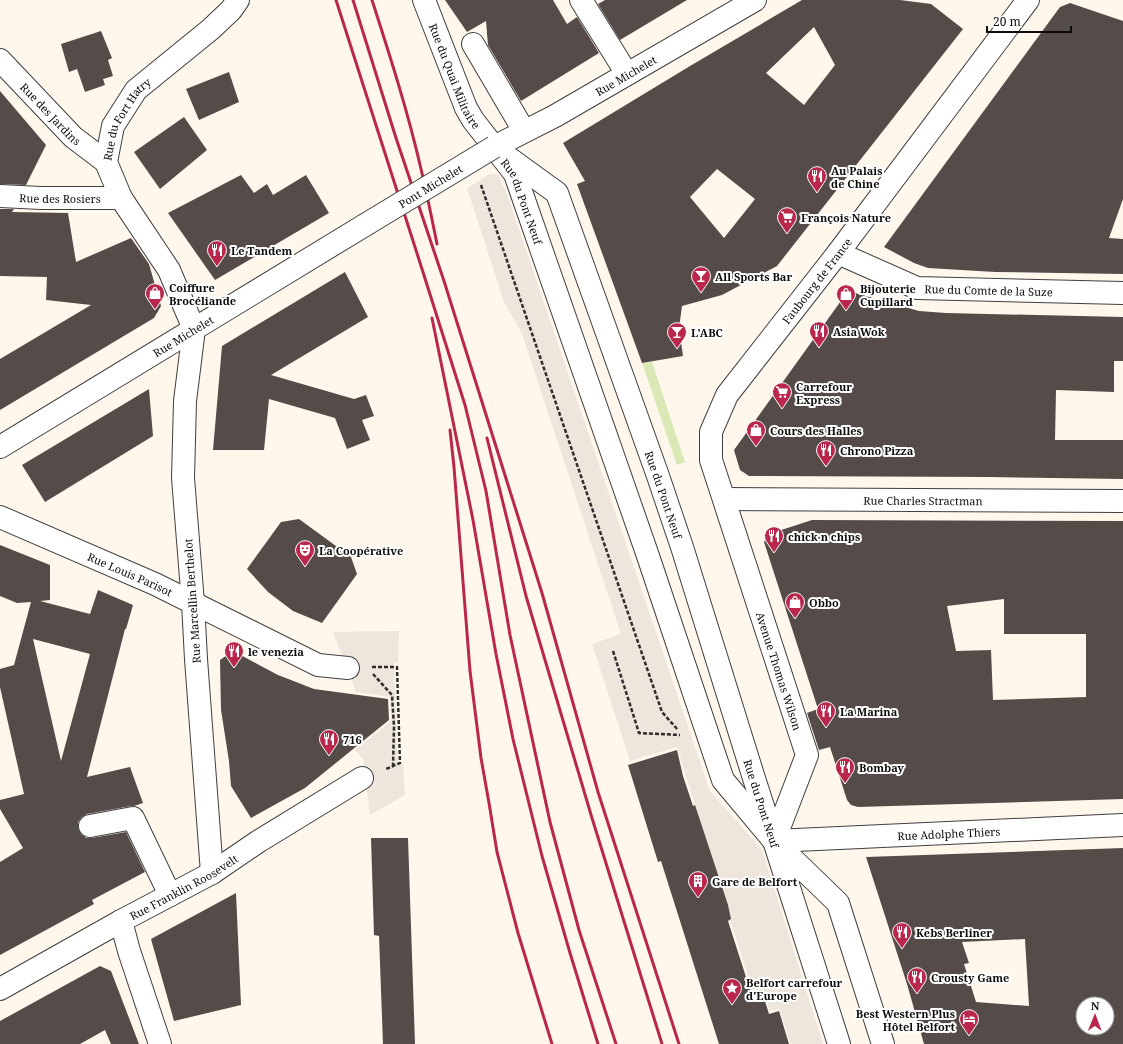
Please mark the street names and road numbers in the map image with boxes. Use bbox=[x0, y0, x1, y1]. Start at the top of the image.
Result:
street label: Rue du Quai Militaire bbox=[426, 21, 484, 132]
street label: Rue Michelet bbox=[592, 51, 659, 99]
street label: Rue du Fort Hatry bbox=[99, 73, 154, 162]
street label: Rue des Jardins bbox=[18, 79, 84, 148]
street label: Rue du Pont Neuf bbox=[498, 155, 547, 247]
street label: Pont Michelet bbox=[395, 161, 465, 211]
street label: Rue des Rosiers bbox=[19, 189, 101, 206]
street label: Faubourg de France bbox=[778, 234, 855, 326]
street label: Rue du Comte de la Suze bbox=[924, 281, 1053, 299]
street label: Rue Michelet bbox=[150, 312, 216, 360]
street label: Rue du Pont Neuf bbox=[642, 449, 686, 541]
street label: Rue Charles Stractman bbox=[863, 492, 983, 508]
street label: Rue Marcellin Berthelot bbox=[180, 538, 204, 664]
street label: Rue Louis Parisot bbox=[85, 548, 175, 599]
street label: Avenue Thomas Wilson bbox=[753, 610, 805, 732]
street label: Rue du Pont Neuf bbox=[741, 757, 783, 850]
street label: Rue Adolphe Thiers bbox=[897, 823, 1001, 843]
street label: Rue Franklin Roosevelt bbox=[127, 850, 240, 923]

